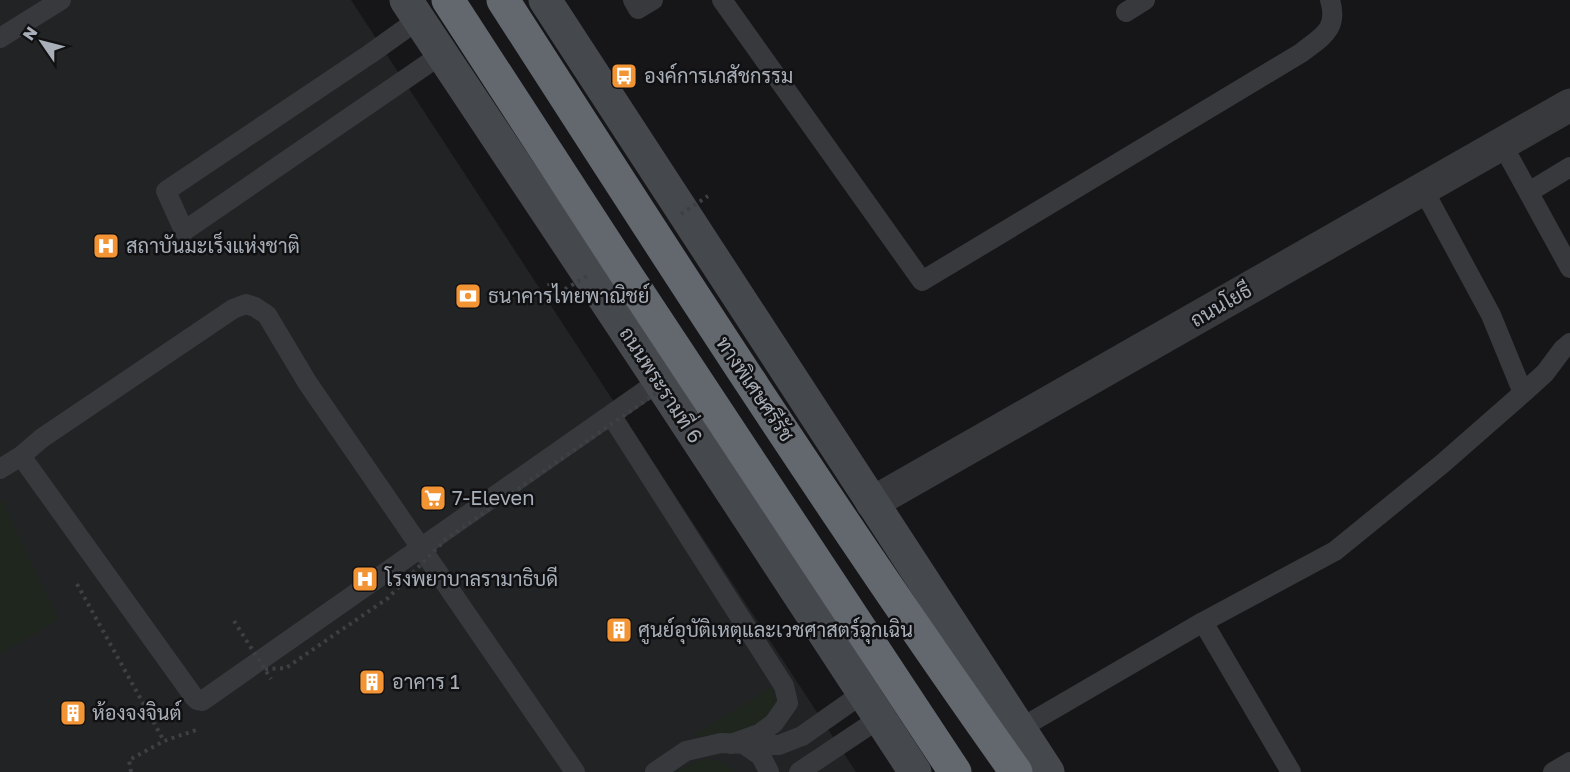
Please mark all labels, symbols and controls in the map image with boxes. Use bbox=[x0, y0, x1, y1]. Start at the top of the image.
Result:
north arrow bbox=[12, 12, 72, 72]
text: N bbox=[18, 23, 41, 44]
bus stop icon: องค์การเภสัชกรรม bbox=[609, 61, 639, 91]
place label: องค์การเภสัชกรรม bbox=[644, 62, 793, 87]
hospital icon: สถาบันมะเร็งแห่งชาติ bbox=[91, 231, 121, 261]
place label: สถาบันมะเร็งแห่งชาติ bbox=[126, 231, 300, 257]
street label: ถนนโยธี bbox=[1186, 277, 1256, 331]
bank icon: ธนาคารไทยพาณิชย์ bbox=[453, 281, 483, 311]
place label: ธนาคารไทยพาณิชย์ bbox=[488, 282, 649, 307]
street label: ถนนพระรามที่ 6 bbox=[615, 320, 712, 447]
street label: ทางพิเศษศรีรัช bbox=[712, 331, 800, 446]
supermarket icon: 7-Eleven bbox=[418, 483, 448, 513]
place label: 7-Eleven bbox=[452, 485, 535, 509]
hospital icon: โรงพยาบาลรามาธิบดี bbox=[350, 564, 380, 594]
place label: โรงพยาบาลรามาธิบดี bbox=[384, 566, 558, 590]
building icon: ศูนย์อุบัติเหตุและเวชศาสตร์ฉุกเฉิน bbox=[604, 615, 634, 645]
place label: ศูนย์อุบัติเหตุและเวชศาสตร์ฉุกเฉิน bbox=[638, 616, 913, 645]
building icon: อาคาร 1 bbox=[357, 667, 387, 697]
place label: อาคาร 1 bbox=[392, 669, 460, 693]
building icon: ห้องจงจินต์ bbox=[58, 698, 88, 728]
place label: ห้องจงจินต์ bbox=[92, 699, 182, 724]

